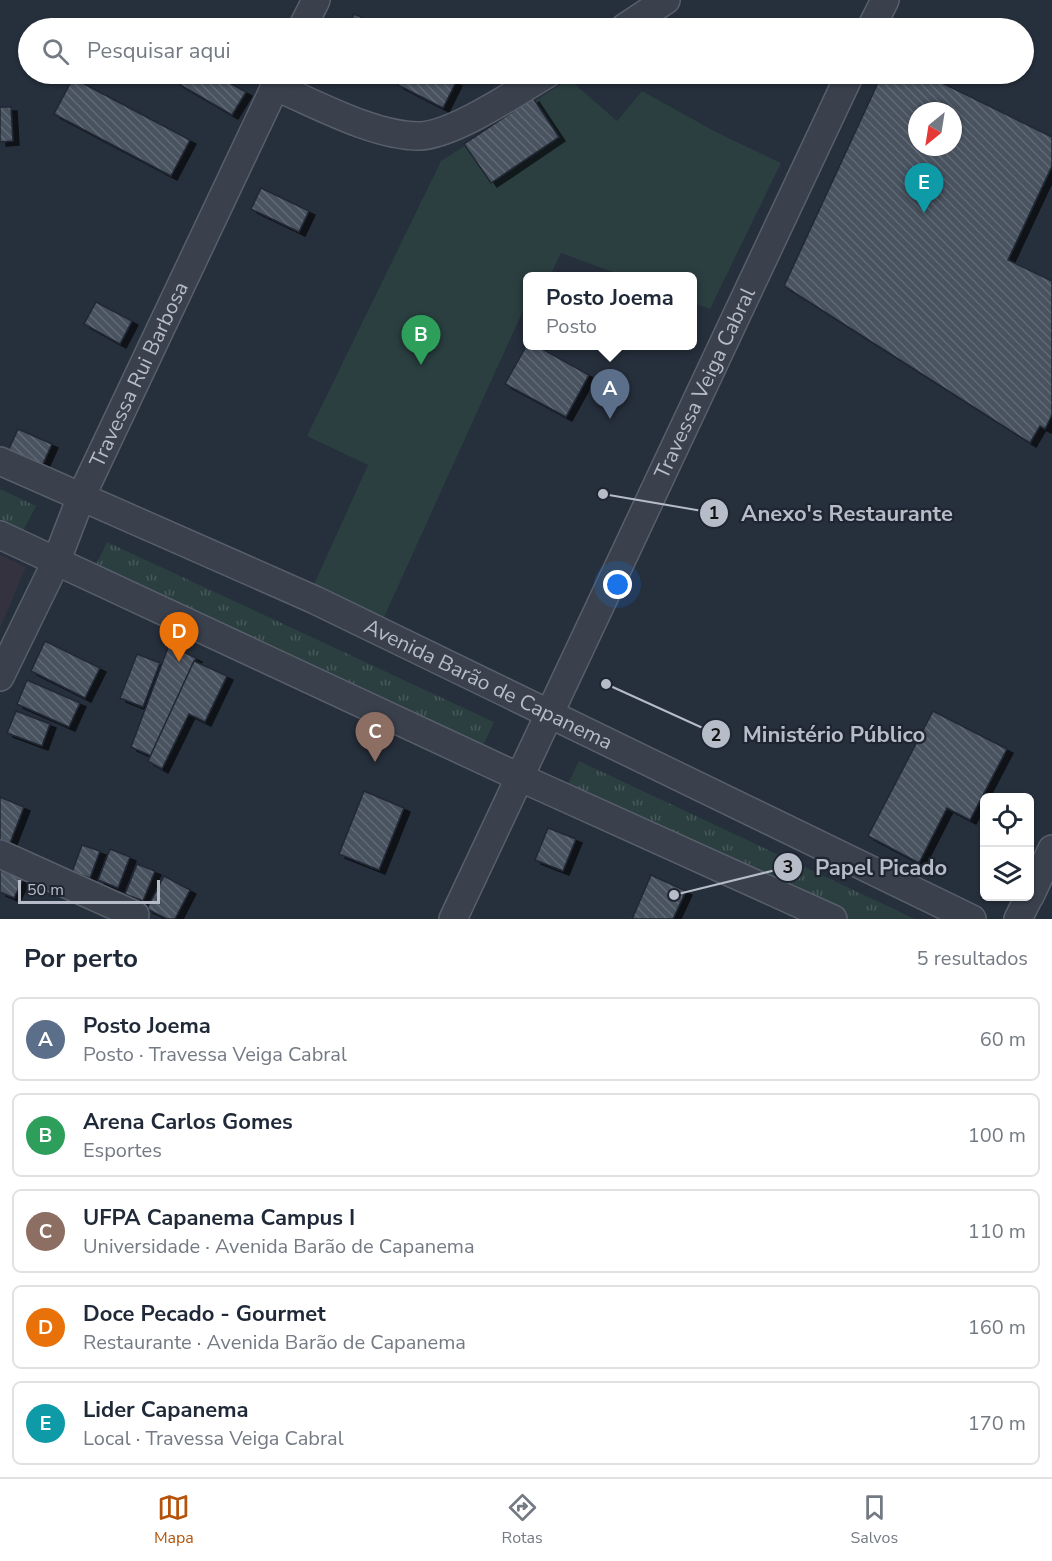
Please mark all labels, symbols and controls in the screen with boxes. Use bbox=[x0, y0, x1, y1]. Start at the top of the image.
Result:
search box bbox=[18, 18, 1034, 84]
icon: search bbox=[39, 35, 72, 68]
text: Pesquisar aqui bbox=[87, 36, 231, 66]
north arrow bbox=[908, 102, 962, 156]
pin: E bbox=[904, 164, 944, 213]
popup bbox=[523, 272, 697, 350]
street label: Travessa Rui Barbosa bbox=[83, 277, 195, 472]
street label: Travessa Veiga Cabral bbox=[648, 282, 762, 483]
text: Posto Joema bbox=[546, 283, 674, 313]
text: Posto bbox=[546, 313, 597, 340]
pin: B bbox=[402, 316, 440, 365]
pin: A bbox=[590, 370, 630, 419]
callout: Anexo's Restaurante bbox=[699, 493, 965, 533]
text: Anexo's Restaurante bbox=[741, 499, 953, 529]
text: 1 bbox=[709, 501, 719, 525]
your location bbox=[603, 570, 632, 599]
pin: D bbox=[160, 612, 198, 662]
street label: Avenida Barão de Capanema bbox=[361, 613, 617, 755]
pin: C bbox=[356, 712, 394, 762]
callout: Ministério Público bbox=[701, 714, 937, 754]
text: Ministério Público bbox=[743, 720, 925, 750]
text: 2 bbox=[711, 723, 721, 747]
map controls bbox=[980, 793, 1034, 901]
button: locate bbox=[980, 793, 1034, 847]
callout: Papel Picado bbox=[773, 847, 959, 887]
button: layers bbox=[980, 847, 1034, 901]
text: Papel Picado bbox=[815, 853, 947, 883]
text: 3 bbox=[783, 855, 793, 879]
scale bar bbox=[18, 877, 160, 905]
text: 50 m bbox=[27, 879, 64, 901]
text: Por perto bbox=[24, 941, 138, 976]
text: 5 resultados bbox=[917, 945, 1028, 972]
text: Posto Joema bbox=[83, 1011, 211, 1041]
text: A bbox=[38, 1026, 53, 1053]
text: 60 m bbox=[980, 1026, 1026, 1053]
text: Posto · Travessa Veiga Cabral bbox=[83, 1041, 347, 1068]
text: Arena Carlos Gomes bbox=[83, 1107, 293, 1137]
text: B bbox=[39, 1122, 52, 1149]
text: 100 m bbox=[968, 1122, 1026, 1149]
text: Esportes bbox=[83, 1137, 162, 1164]
text: UFPA Capanema Campus I bbox=[83, 1203, 355, 1233]
text: C bbox=[39, 1218, 52, 1245]
text: 110 m bbox=[968, 1218, 1026, 1245]
text: Universidade · Avenida Barão de Capanema bbox=[83, 1233, 475, 1260]
text: Doce Pecado - Gourmet bbox=[83, 1299, 326, 1329]
text: D bbox=[38, 1314, 53, 1341]
text: 160 m bbox=[968, 1314, 1026, 1341]
text: Restaurante · Avenida Barão de Capanema bbox=[83, 1329, 466, 1356]
text: Lider Capanema bbox=[83, 1395, 249, 1425]
text: E bbox=[40, 1410, 51, 1437]
text: 170 m bbox=[968, 1410, 1026, 1437]
text: Local · Travessa Veiga Cabral bbox=[83, 1425, 344, 1452]
tab: Mapa bbox=[154, 1491, 194, 1549]
tab: Rotas bbox=[502, 1491, 543, 1549]
tab: Salvos bbox=[851, 1491, 898, 1549]

